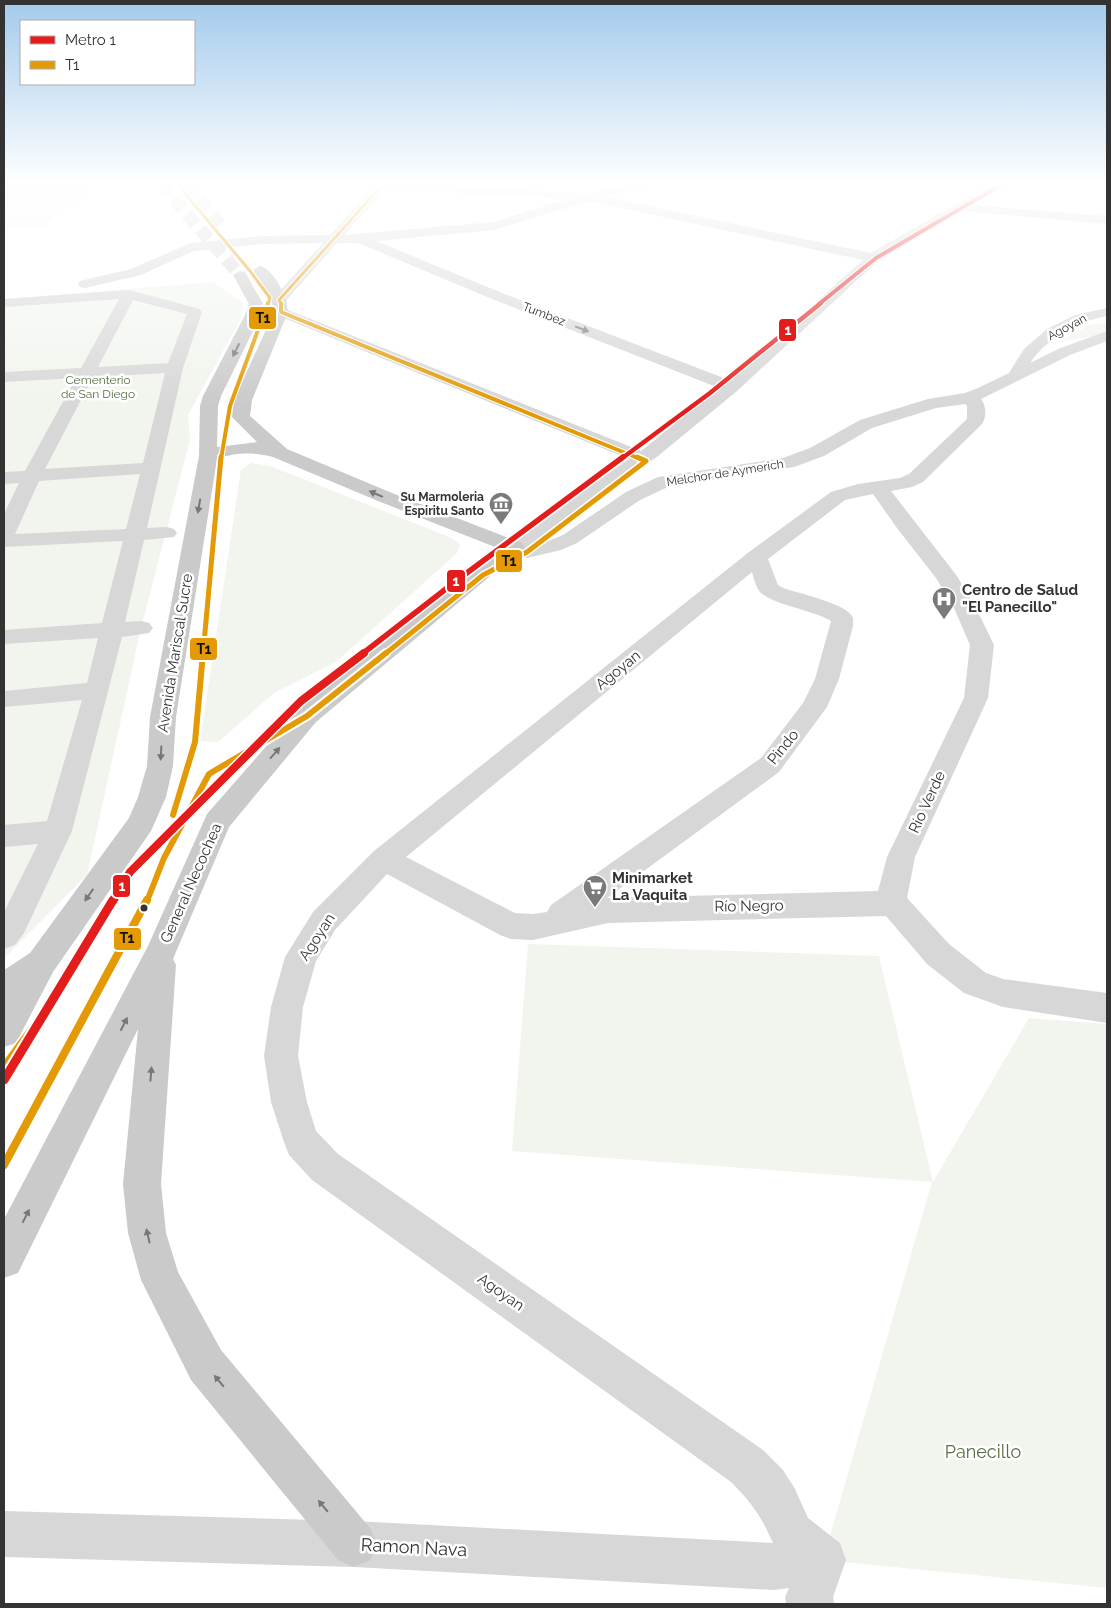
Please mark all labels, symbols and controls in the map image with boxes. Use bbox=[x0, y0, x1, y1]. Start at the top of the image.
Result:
legend bbox=[20, 20, 195, 85]
text: Metro 1 bbox=[65, 31, 117, 49]
text: T1 bbox=[65, 56, 80, 74]
street label: Tumbez bbox=[521, 299, 567, 329]
line badge: T1 bbox=[248, 306, 277, 330]
text: T1 bbox=[256, 310, 271, 326]
street label: Agoyan bbox=[1045, 311, 1089, 343]
line badge: 1 bbox=[778, 318, 797, 342]
text: 1 bbox=[785, 322, 792, 338]
one-way arrow bbox=[575, 326, 590, 333]
one-way arrow bbox=[232, 343, 240, 357]
park label: Cementerio de San Diego bbox=[61, 373, 135, 401]
street label: Melchor de Aymerich bbox=[665, 457, 785, 489]
one-way arrow bbox=[369, 489, 383, 497]
place label: Su Marmoleria Espiritu Santo bbox=[401, 490, 484, 518]
museum icon: Su Marmoleria Espiritu Santo bbox=[488, 491, 514, 525]
one-way arrow bbox=[195, 498, 203, 514]
line badge: T1 bbox=[495, 549, 523, 573]
text: T1 bbox=[502, 553, 517, 569]
line badge: 1 bbox=[446, 569, 466, 593]
street label: Avenida Mariscal Sucre bbox=[154, 572, 196, 734]
text: 1 bbox=[453, 573, 460, 589]
place label: Centro de Salud "El Panecillo" bbox=[962, 581, 1078, 616]
hospital icon: Centro de Salud "El Panecillo" bbox=[931, 586, 957, 620]
line badge: T1 bbox=[189, 637, 218, 661]
text: T1 bbox=[197, 641, 212, 657]
street label: Agoyan bbox=[592, 646, 644, 694]
street label: Pindo bbox=[764, 726, 802, 768]
one-way arrow bbox=[157, 745, 165, 761]
one-way arrow bbox=[269, 747, 280, 760]
street label: Río Verde bbox=[905, 768, 949, 836]
street label: General Necochea bbox=[156, 820, 226, 946]
place label: Minimarket La Vaquita bbox=[612, 869, 693, 904]
line badge: 1 bbox=[112, 874, 131, 898]
supermarket icon: Minimarket La Vaquita bbox=[582, 874, 608, 908]
text: 1 bbox=[119, 878, 126, 894]
one-way arrow bbox=[84, 888, 94, 902]
street label: Río Negro bbox=[714, 896, 784, 916]
unlabelled marker bbox=[139, 903, 149, 913]
street label: Agoyan bbox=[295, 910, 339, 964]
line badge: T1 bbox=[113, 927, 142, 951]
text: T1 bbox=[120, 930, 135, 946]
one-way arrow bbox=[120, 1017, 128, 1032]
one-way arrow bbox=[147, 1066, 155, 1082]
one-way arrow bbox=[22, 1209, 30, 1223]
one-way arrow bbox=[144, 1229, 152, 1244]
street label: Agoyan bbox=[474, 1270, 528, 1314]
one-way arrow bbox=[214, 1375, 225, 1387]
park label: Panecillo bbox=[945, 1441, 1021, 1462]
one-way arrow bbox=[317, 1500, 328, 1513]
street label: Ramon Nava bbox=[360, 1534, 468, 1560]

